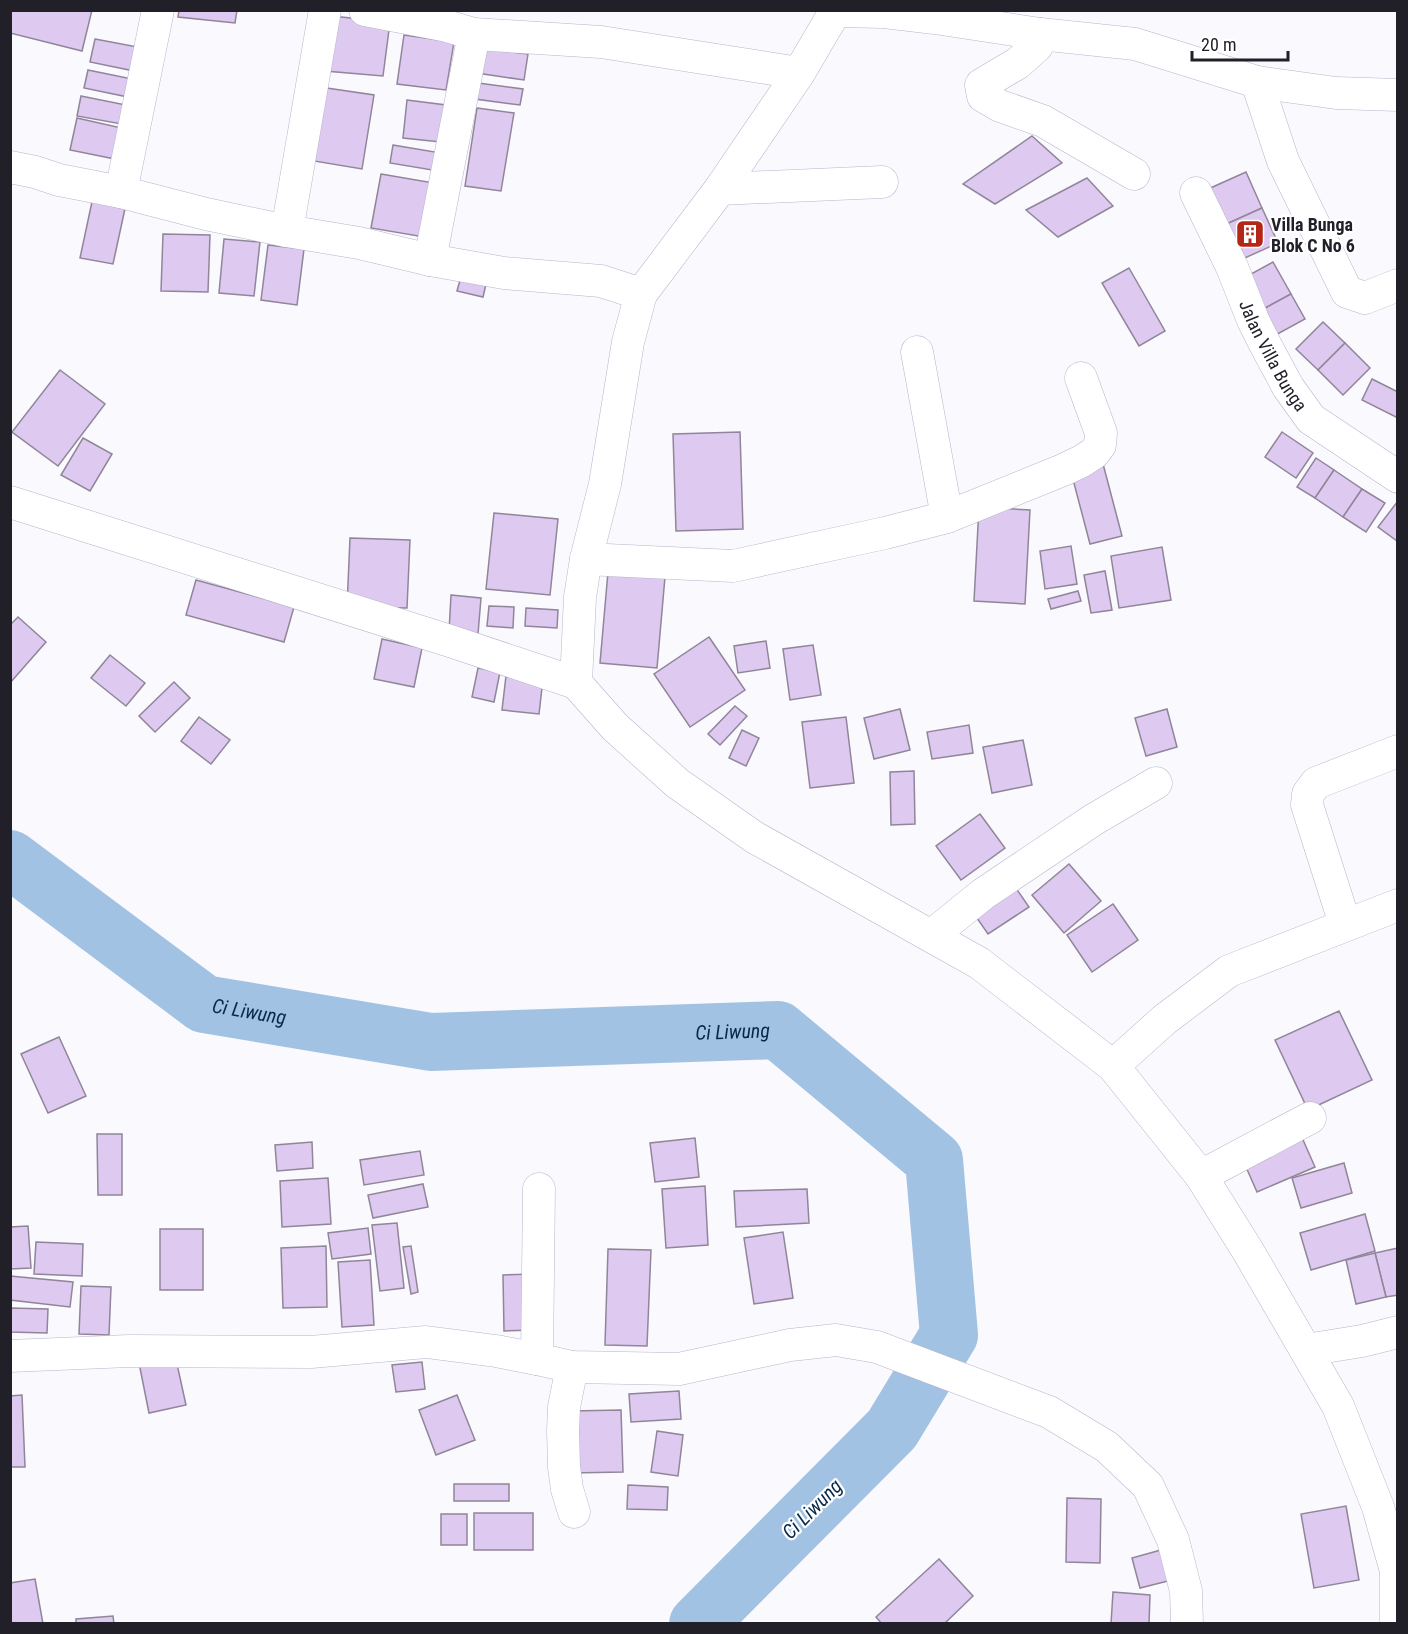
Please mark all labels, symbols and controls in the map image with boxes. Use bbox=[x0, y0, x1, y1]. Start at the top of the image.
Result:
scale bar bbox=[1192, 24, 1288, 62]
text: 20 m bbox=[1201, 34, 1236, 55]
place label: Villa Bunga Blok C No 6 bbox=[1271, 214, 1355, 256]
building icon: Villa Bunga Blok C No 6 bbox=[1234, 218, 1266, 250]
street label: Jalan Villa Bunga bbox=[1236, 297, 1312, 415]
water label: Ci Liwung bbox=[210, 994, 288, 1030]
water label: Ci Liwung bbox=[695, 1018, 771, 1045]
water label: Ci Liwung bbox=[777, 1474, 847, 1544]

